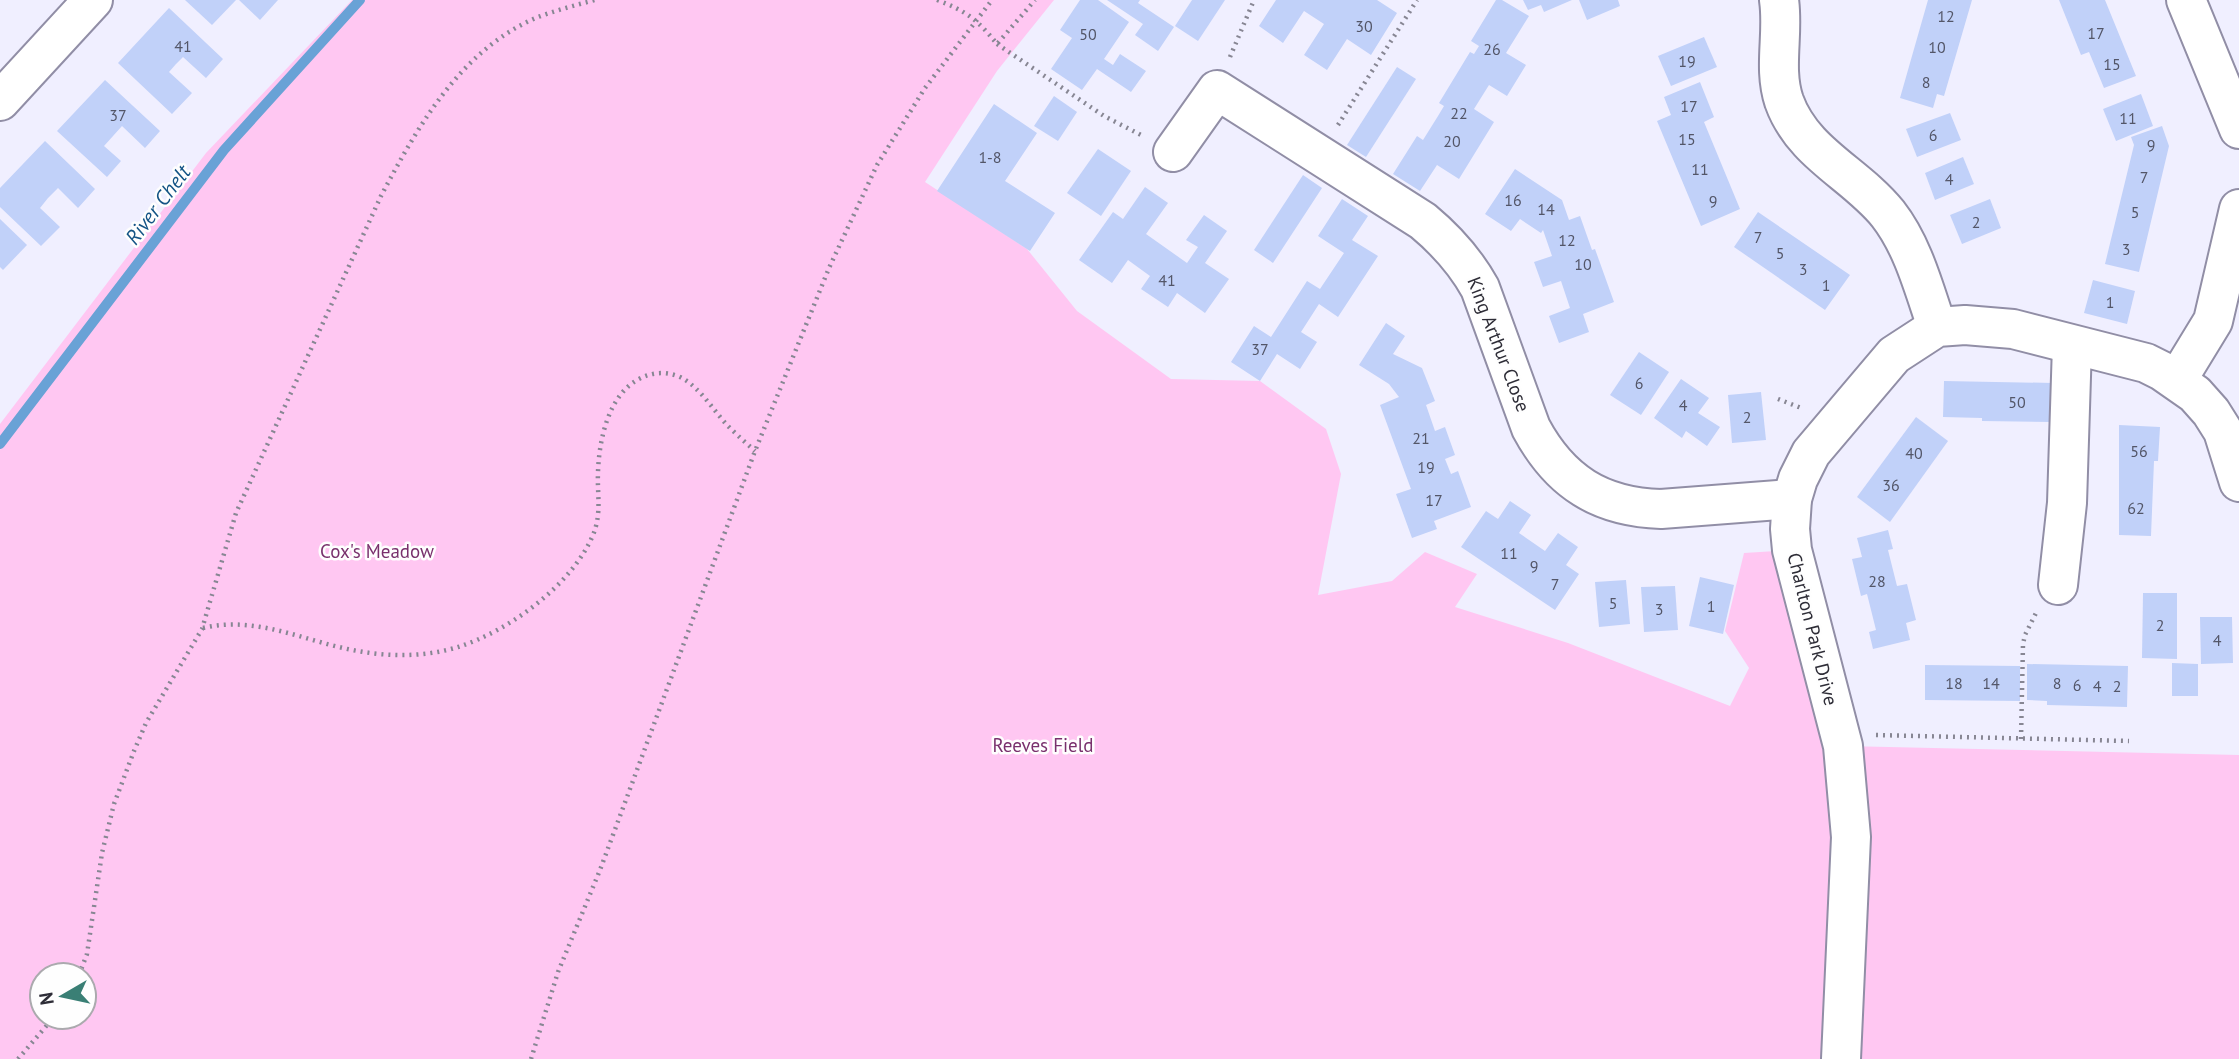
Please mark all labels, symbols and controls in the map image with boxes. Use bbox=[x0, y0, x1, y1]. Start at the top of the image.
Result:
house number: 12 bbox=[1937, 6, 1955, 26]
house number: 30 bbox=[1355, 16, 1373, 36]
house number: 17 bbox=[2087, 23, 2105, 43]
house number: 50 bbox=[1079, 24, 1097, 44]
house number: 41 bbox=[174, 36, 192, 56]
house number: 10 bbox=[1928, 37, 1946, 57]
house number: 26 bbox=[1483, 39, 1501, 59]
house number: 19 bbox=[1678, 51, 1696, 71]
house number: 15 bbox=[2103, 54, 2121, 74]
house number: 8 bbox=[1922, 72, 1930, 92]
house number: 17 bbox=[1680, 96, 1698, 116]
house number: 22 bbox=[1450, 103, 1468, 123]
house number: 37 bbox=[109, 105, 127, 125]
house number: 11 bbox=[2119, 108, 2137, 128]
house number: 6 bbox=[1929, 125, 1937, 145]
house number: 15 bbox=[1678, 129, 1696, 149]
house number: 20 bbox=[1443, 131, 1461, 151]
house number: 9 bbox=[2147, 135, 2155, 155]
house number: 1-8 bbox=[978, 147, 1002, 167]
water label: River Chelt bbox=[119, 158, 197, 250]
house number: 11 bbox=[1691, 159, 1709, 179]
house number: 7 bbox=[2140, 167, 2148, 187]
house number: 4 bbox=[1945, 169, 1954, 189]
house number: 16 bbox=[1504, 190, 1522, 210]
house number: 9 bbox=[1709, 191, 1717, 211]
house number: 14 bbox=[1537, 199, 1555, 219]
house number: 5 bbox=[2131, 202, 2139, 222]
house number: 2 bbox=[1972, 212, 1980, 232]
house number: 7 bbox=[1754, 227, 1762, 247]
house number: 12 bbox=[1558, 230, 1576, 250]
house number: 3 bbox=[2122, 239, 2130, 259]
house number: 5 bbox=[1776, 243, 1784, 263]
house number: 10 bbox=[1574, 254, 1592, 274]
house number: 3 bbox=[1799, 259, 1807, 279]
house number: 41 bbox=[1158, 270, 1176, 290]
street label: King Arthur Close bbox=[1462, 273, 1536, 415]
house number: 1 bbox=[1822, 275, 1830, 295]
house number: 1 bbox=[2106, 292, 2114, 312]
house number: 37 bbox=[1251, 339, 1269, 359]
house number: 6 bbox=[1635, 373, 1643, 393]
house number: 50 bbox=[2008, 392, 2026, 412]
house number: 4 bbox=[1679, 395, 1688, 415]
house number: 2 bbox=[1743, 407, 1751, 427]
house number: 21 bbox=[1412, 428, 1430, 448]
house number: 56 bbox=[2130, 441, 2148, 461]
house number: 40 bbox=[1905, 443, 1923, 463]
house number: 19 bbox=[1417, 457, 1435, 477]
house number: 36 bbox=[1882, 475, 1900, 495]
house number: 17 bbox=[1425, 490, 1443, 510]
house number: 62 bbox=[2127, 498, 2145, 518]
park label: Cox's Meadow bbox=[320, 539, 434, 563]
house number: 11 bbox=[1500, 543, 1518, 563]
street label: Charlton Park Drive bbox=[1782, 550, 1844, 708]
house number: 9 bbox=[1530, 556, 1538, 576]
house number: 28 bbox=[1868, 571, 1886, 591]
house number: 7 bbox=[1551, 574, 1559, 594]
house number: 5 bbox=[1609, 593, 1617, 613]
house number: 1 bbox=[1707, 596, 1715, 616]
house number: 3 bbox=[1655, 599, 1663, 619]
house number: 2 bbox=[2156, 615, 2164, 635]
house number: 4 bbox=[2213, 630, 2222, 650]
house number: 18 bbox=[1945, 673, 1963, 693]
house number: 14 bbox=[1982, 673, 2000, 693]
house number: 8 bbox=[2053, 673, 2061, 693]
house number: 6 bbox=[2073, 675, 2081, 695]
house number: 4 bbox=[2093, 676, 2102, 696]
house number: 2 bbox=[2113, 676, 2121, 696]
park label: Reeves Field bbox=[992, 733, 1094, 757]
north arrow bbox=[28, 961, 98, 1031]
text: N bbox=[33, 991, 59, 1007]

